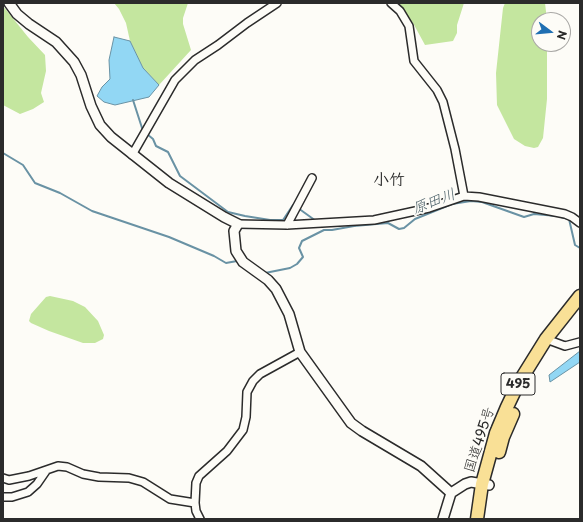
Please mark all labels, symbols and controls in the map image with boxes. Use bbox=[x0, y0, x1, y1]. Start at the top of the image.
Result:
north arrow bbox=[531, 12, 571, 52]
text: N bbox=[553, 29, 571, 42]
district label: 小竹 bbox=[373, 171, 405, 191]
water label: 原田川 bbox=[410, 186, 458, 218]
road number: 495 bbox=[501, 373, 535, 395]
street label: 国道495号 bbox=[461, 405, 499, 475]

